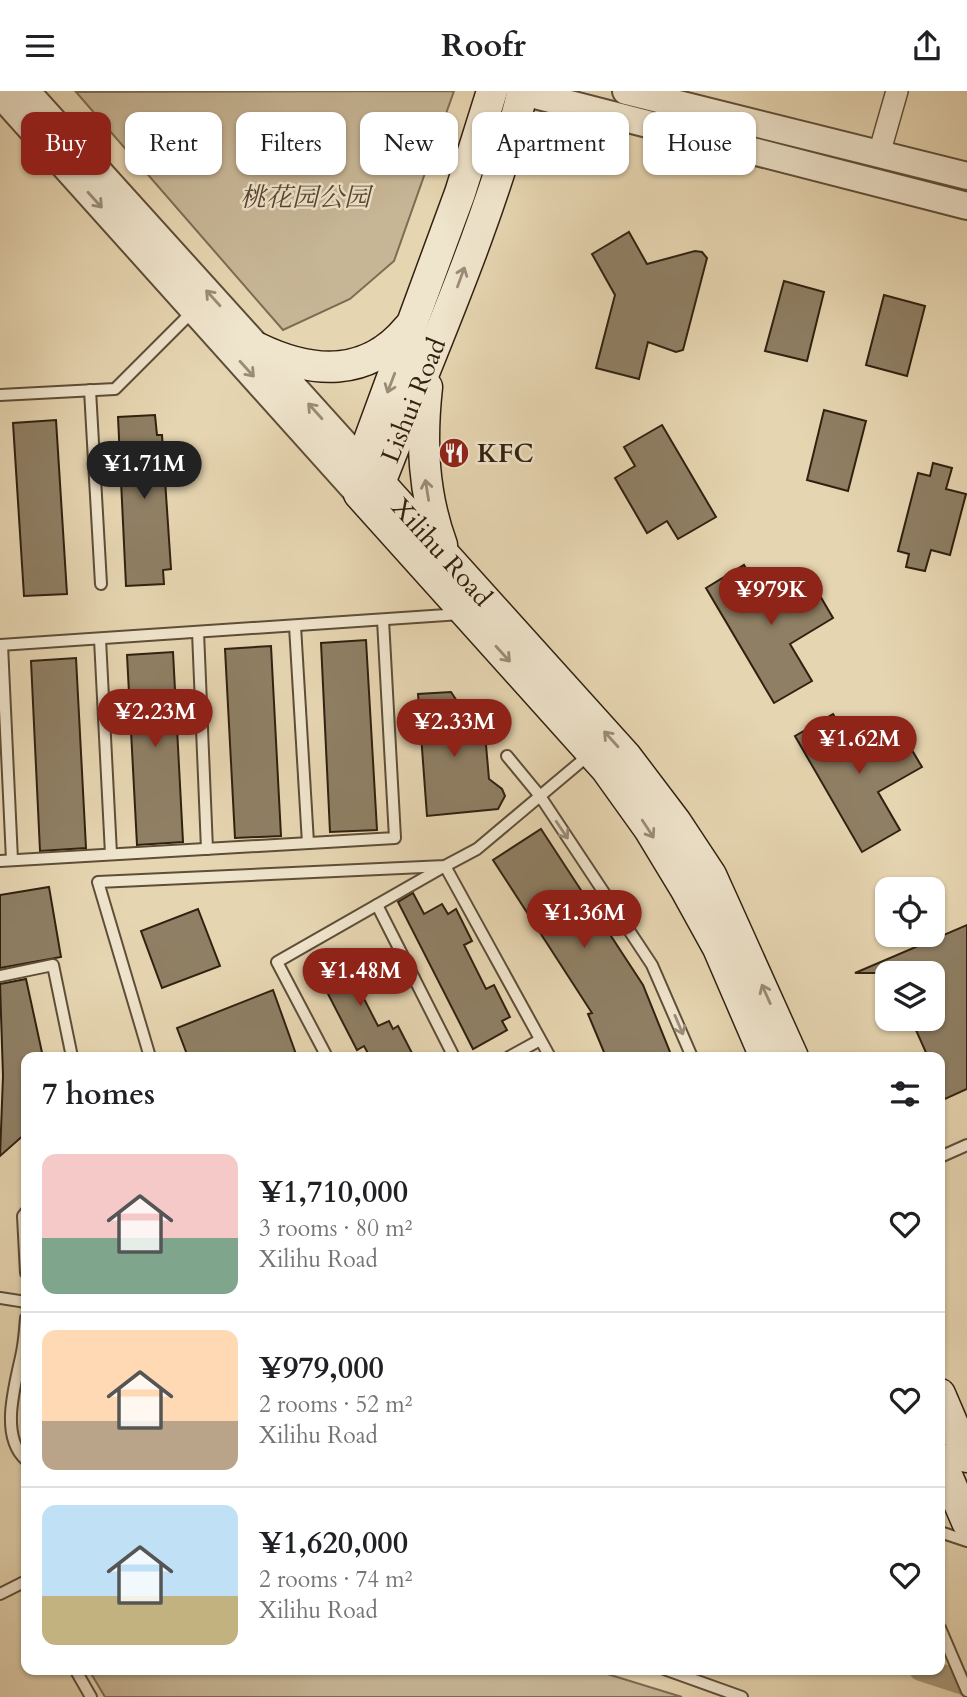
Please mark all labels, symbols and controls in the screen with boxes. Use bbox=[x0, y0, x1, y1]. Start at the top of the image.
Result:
text: Roofr bbox=[441, 24, 526, 68]
icon: menu bbox=[21, 27, 59, 65]
icon: share bbox=[908, 27, 946, 65]
chip: Buy bbox=[21, 112, 111, 175]
chip: Rent bbox=[125, 112, 222, 175]
chip: Filters bbox=[236, 112, 346, 175]
chip: New bbox=[360, 112, 458, 175]
chip: Apartment bbox=[472, 112, 629, 175]
chip: House bbox=[643, 112, 756, 175]
park label: 桃花园公园 bbox=[240, 180, 374, 215]
one-way arrow bbox=[87, 190, 103, 208]
one-way arrow bbox=[456, 266, 468, 288]
one-way arrow bbox=[205, 289, 221, 307]
street label: Lishui Road bbox=[373, 332, 454, 468]
one-way arrow bbox=[239, 360, 255, 378]
one-way arrow bbox=[384, 372, 397, 394]
one-way arrow bbox=[307, 403, 323, 421]
restaurant icon: KFC bbox=[437, 436, 471, 470]
place label: KFC bbox=[477, 436, 534, 471]
pin: ¥1.71M bbox=[87, 441, 201, 501]
text: ¥1.71M bbox=[103, 448, 185, 479]
one-way arrow bbox=[420, 479, 433, 502]
street label: Xilihu Road bbox=[384, 491, 500, 614]
pin: ¥979K bbox=[722, 567, 820, 627]
text: ¥979K bbox=[735, 574, 807, 605]
one-way arrow bbox=[495, 645, 511, 663]
pin: ¥2.23M bbox=[98, 689, 212, 749]
text: ¥2.23M bbox=[114, 696, 196, 727]
pin: ¥2.33M bbox=[397, 699, 511, 759]
text: ¥2.33M bbox=[413, 706, 495, 737]
pin: ¥1.62M bbox=[802, 717, 916, 776]
text: ¥1.62M bbox=[818, 723, 900, 754]
one-way arrow bbox=[602, 731, 619, 748]
one-way arrow bbox=[642, 818, 656, 838]
one-way arrow bbox=[556, 820, 570, 840]
map controls bbox=[875, 877, 945, 1031]
button: locate bbox=[875, 877, 945, 947]
pin: ¥1.36M bbox=[527, 891, 641, 950]
text: ¥1.36M bbox=[543, 897, 625, 928]
pin: ¥1.48M bbox=[303, 949, 417, 1008]
text: ¥1.48M bbox=[319, 955, 401, 986]
button: layers bbox=[875, 961, 945, 1031]
one-way arrow bbox=[759, 984, 772, 1006]
one-way arrow bbox=[673, 1014, 686, 1035]
text: 7 homes bbox=[42, 1074, 155, 1115]
icon: filters bbox=[886, 1075, 924, 1113]
text: ¥1,710,000 bbox=[259, 1172, 408, 1213]
icon: home bbox=[98, 1182, 182, 1266]
icon: heart bbox=[886, 1205, 924, 1243]
text: 3 rooms · 80 m² bbox=[259, 1213, 412, 1244]
text: Xilihu Road bbox=[259, 1244, 378, 1275]
text: ¥979,000 bbox=[259, 1348, 384, 1389]
icon: home bbox=[98, 1358, 182, 1442]
icon: heart bbox=[886, 1381, 924, 1419]
text: 2 rooms · 52 m² bbox=[259, 1389, 412, 1420]
text: Xilihu Road bbox=[259, 1420, 378, 1451]
text: ¥1,620,000 bbox=[259, 1523, 408, 1564]
icon: home bbox=[98, 1533, 182, 1617]
icon: heart bbox=[886, 1556, 924, 1594]
text: 2 rooms · 74 m² bbox=[259, 1564, 412, 1595]
text: Xilihu Road bbox=[259, 1595, 378, 1626]

